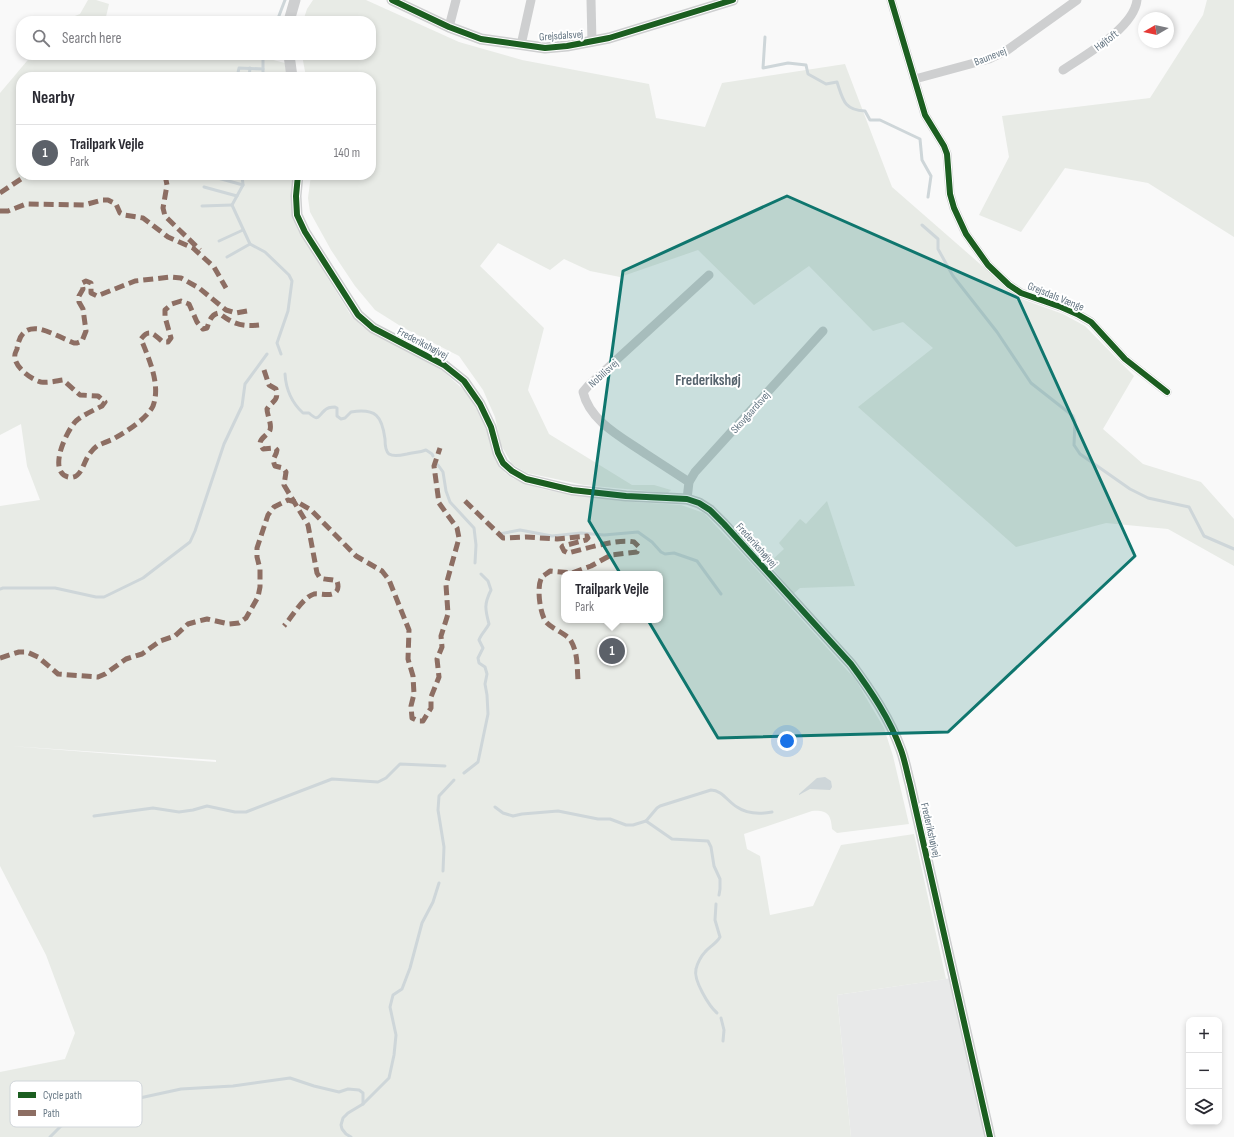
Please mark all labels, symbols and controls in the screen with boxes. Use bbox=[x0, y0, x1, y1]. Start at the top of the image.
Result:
north arrow bbox=[1138, 12, 1174, 48]
search box bbox=[16, 16, 376, 60]
icon: search bbox=[30, 27, 52, 49]
street label: Grejsdalsvej bbox=[539, 27, 584, 44]
street label: Højtoft bbox=[1092, 27, 1121, 54]
text: Search here bbox=[62, 29, 122, 48]
street label: Baunevej bbox=[972, 44, 1008, 69]
text: Nearby bbox=[32, 88, 75, 108]
text: Trailpark Vejle bbox=[70, 135, 144, 154]
text: 1 bbox=[42, 145, 48, 161]
text: 140 m bbox=[334, 145, 360, 161]
text: Park bbox=[70, 154, 89, 170]
street label: Grejsdals Vænge bbox=[1026, 279, 1086, 314]
street label: Frederikshøjvej bbox=[395, 325, 450, 362]
street label: Nobilisvej bbox=[586, 357, 621, 390]
district label: Frederikshøj bbox=[675, 371, 741, 390]
street label: Skovgaardsvej bbox=[728, 389, 773, 436]
street label: Frederikshøjvej bbox=[733, 520, 780, 570]
popup bbox=[561, 571, 663, 623]
text: Trailpark Vejle bbox=[575, 580, 649, 599]
text: Park bbox=[575, 599, 594, 615]
pin: 1 bbox=[599, 636, 625, 666]
your location bbox=[777, 731, 797, 751]
street label: Frederikshøjvej bbox=[918, 802, 943, 859]
map controls bbox=[1186, 1017, 1222, 1125]
button: + bbox=[1186, 1017, 1222, 1053]
button: − bbox=[1186, 1053, 1222, 1089]
legend bbox=[10, 1081, 142, 1127]
text: Cycle path bbox=[43, 1089, 82, 1102]
button: layers bbox=[1186, 1089, 1222, 1125]
text: Path bbox=[43, 1107, 60, 1120]

